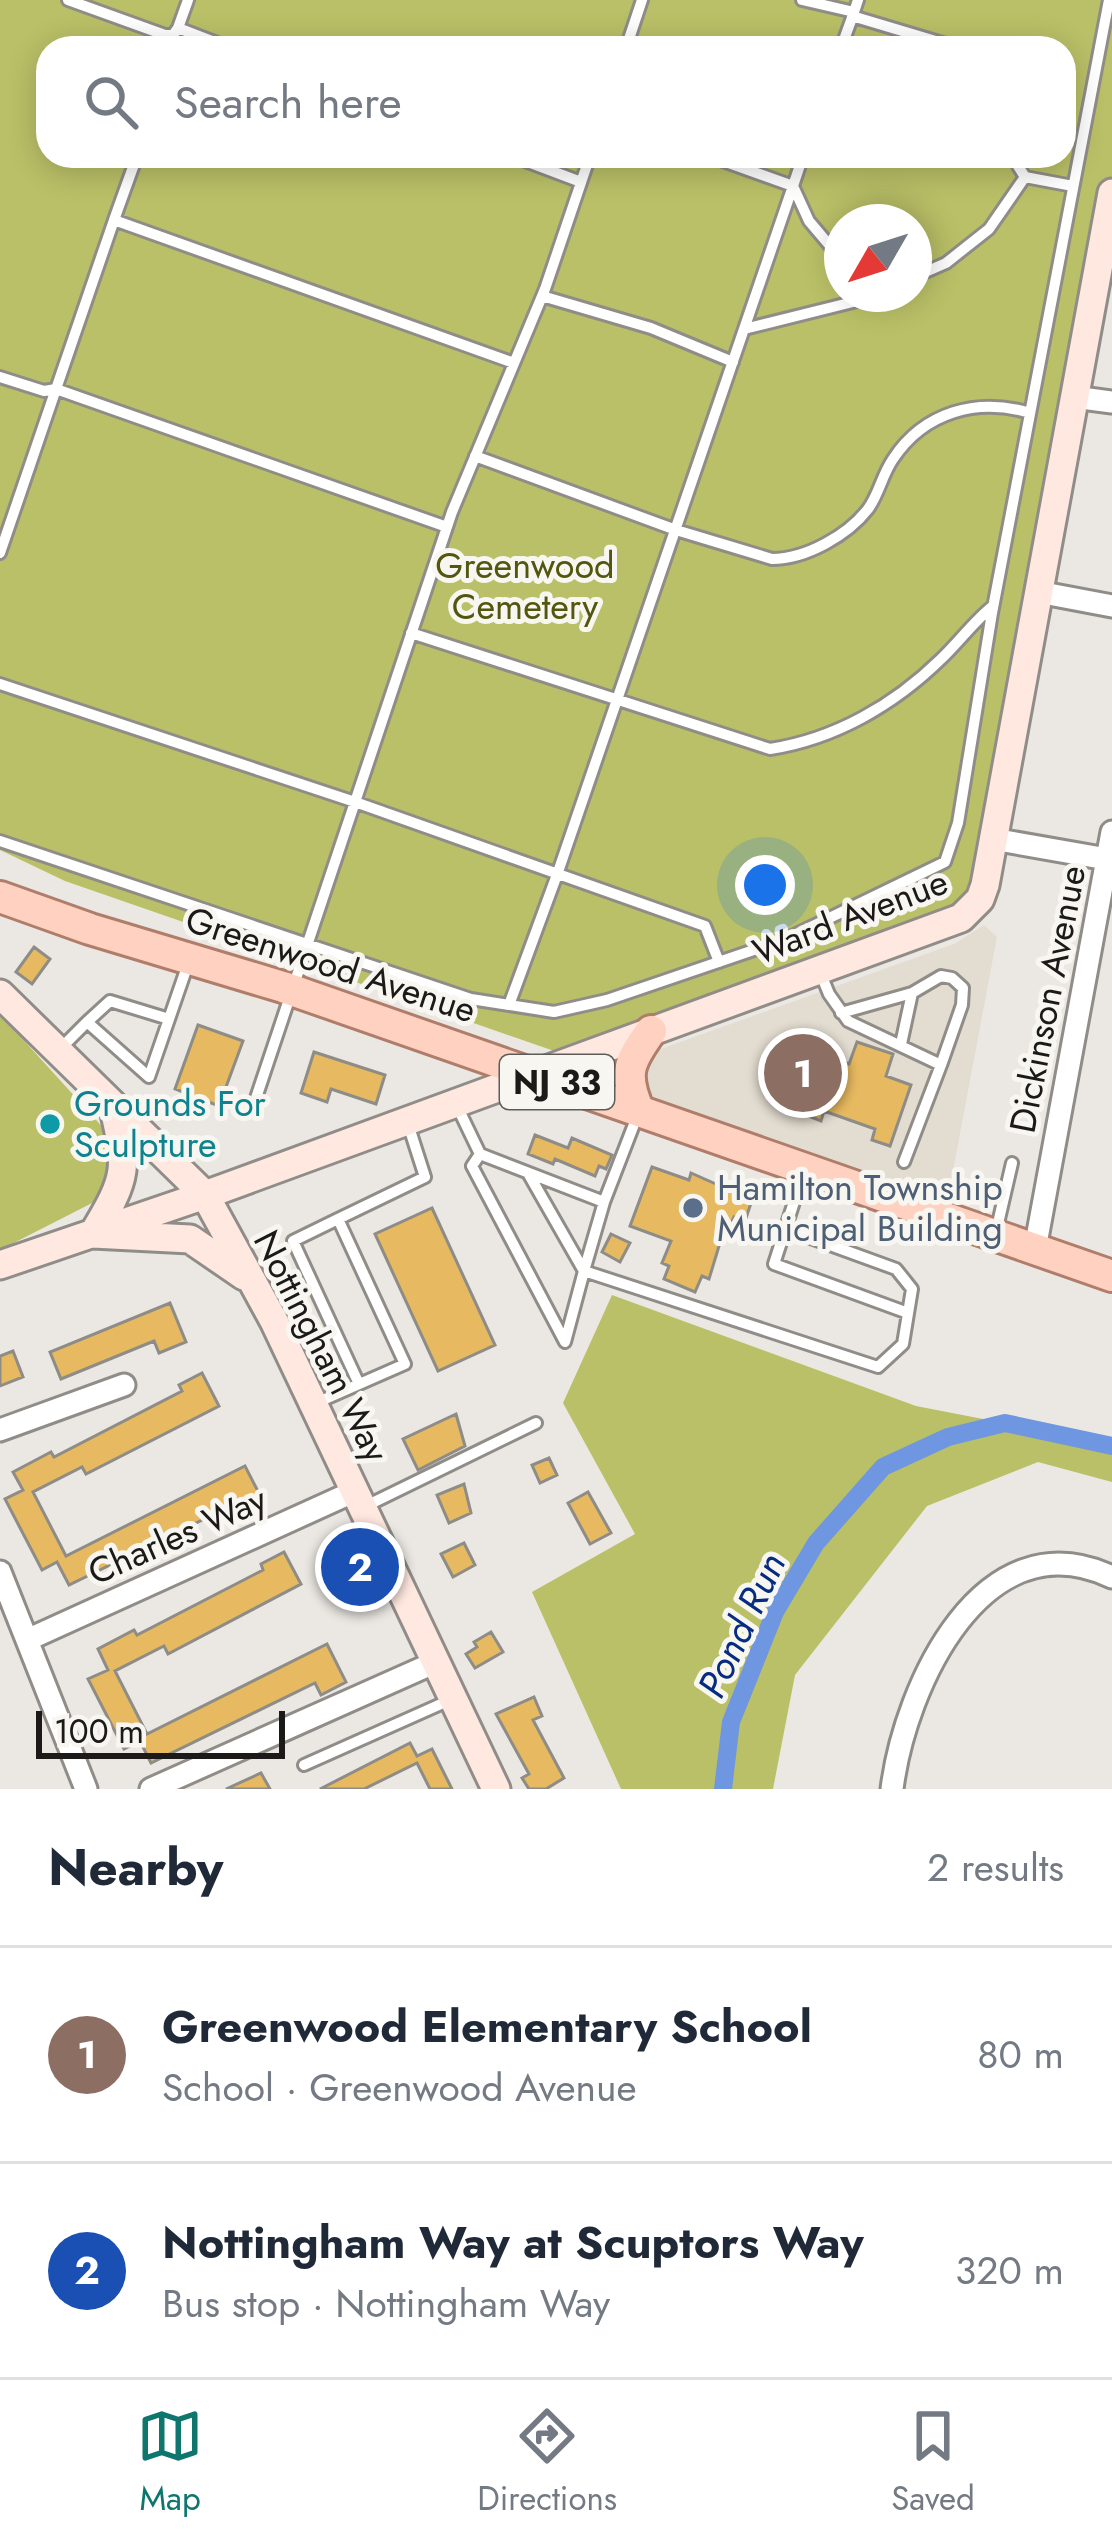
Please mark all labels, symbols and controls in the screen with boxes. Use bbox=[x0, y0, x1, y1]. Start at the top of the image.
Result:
search box bbox=[36, 36, 1076, 168]
icon: search bbox=[78, 69, 144, 135]
text: Search here bbox=[174, 70, 402, 135]
north arrow bbox=[824, 204, 932, 312]
park label: Greenwood Cemetery bbox=[435, 539, 615, 632]
your location bbox=[735, 855, 795, 915]
street label: Ward Avenue bbox=[745, 855, 955, 977]
street label: Dickinson Avenue bbox=[996, 861, 1098, 1137]
street label: Greenwood Avenue bbox=[179, 893, 483, 1035]
pin: 1 bbox=[764, 1028, 842, 1118]
road number: NJ 33 bbox=[500, 1055, 614, 1109]
place label: Grounds For Sculpture bbox=[74, 1077, 267, 1170]
marker: Grounds For Sculpture bbox=[37, 1111, 63, 1137]
place label: Hamilton Township Municipal Building bbox=[717, 1161, 1003, 1254]
marker: Hamilton Township Municipal Building bbox=[680, 1195, 706, 1221]
street label: Nottingham Way bbox=[241, 1221, 403, 1471]
street label: Charles Way bbox=[79, 1472, 275, 1597]
pin: 2 bbox=[321, 1522, 399, 1612]
water label: Pond Run bbox=[683, 1543, 800, 1707]
scale bar bbox=[36, 1705, 285, 1758]
text: 100 m bbox=[54, 1708, 144, 1755]
text: Nearby bbox=[48, 1830, 223, 1904]
text: 2 results bbox=[927, 1839, 1064, 1896]
text: Greenwood Elementary School bbox=[162, 1994, 812, 2059]
text: 1 bbox=[77, 2026, 97, 2083]
text: 80 m bbox=[977, 2026, 1064, 2083]
text: School · Greenwood Avenue bbox=[162, 2059, 637, 2116]
text: Nottingham Way at Scuptors Way bbox=[162, 2210, 864, 2275]
text: 2 bbox=[74, 2242, 100, 2299]
text: 320 m bbox=[955, 2242, 1064, 2299]
text: Bus stop · Nottingham Way bbox=[162, 2275, 610, 2332]
tab: Map bbox=[137, 2403, 203, 2522]
tab: Directions bbox=[477, 2403, 617, 2522]
tab: Saved bbox=[891, 2403, 975, 2522]

